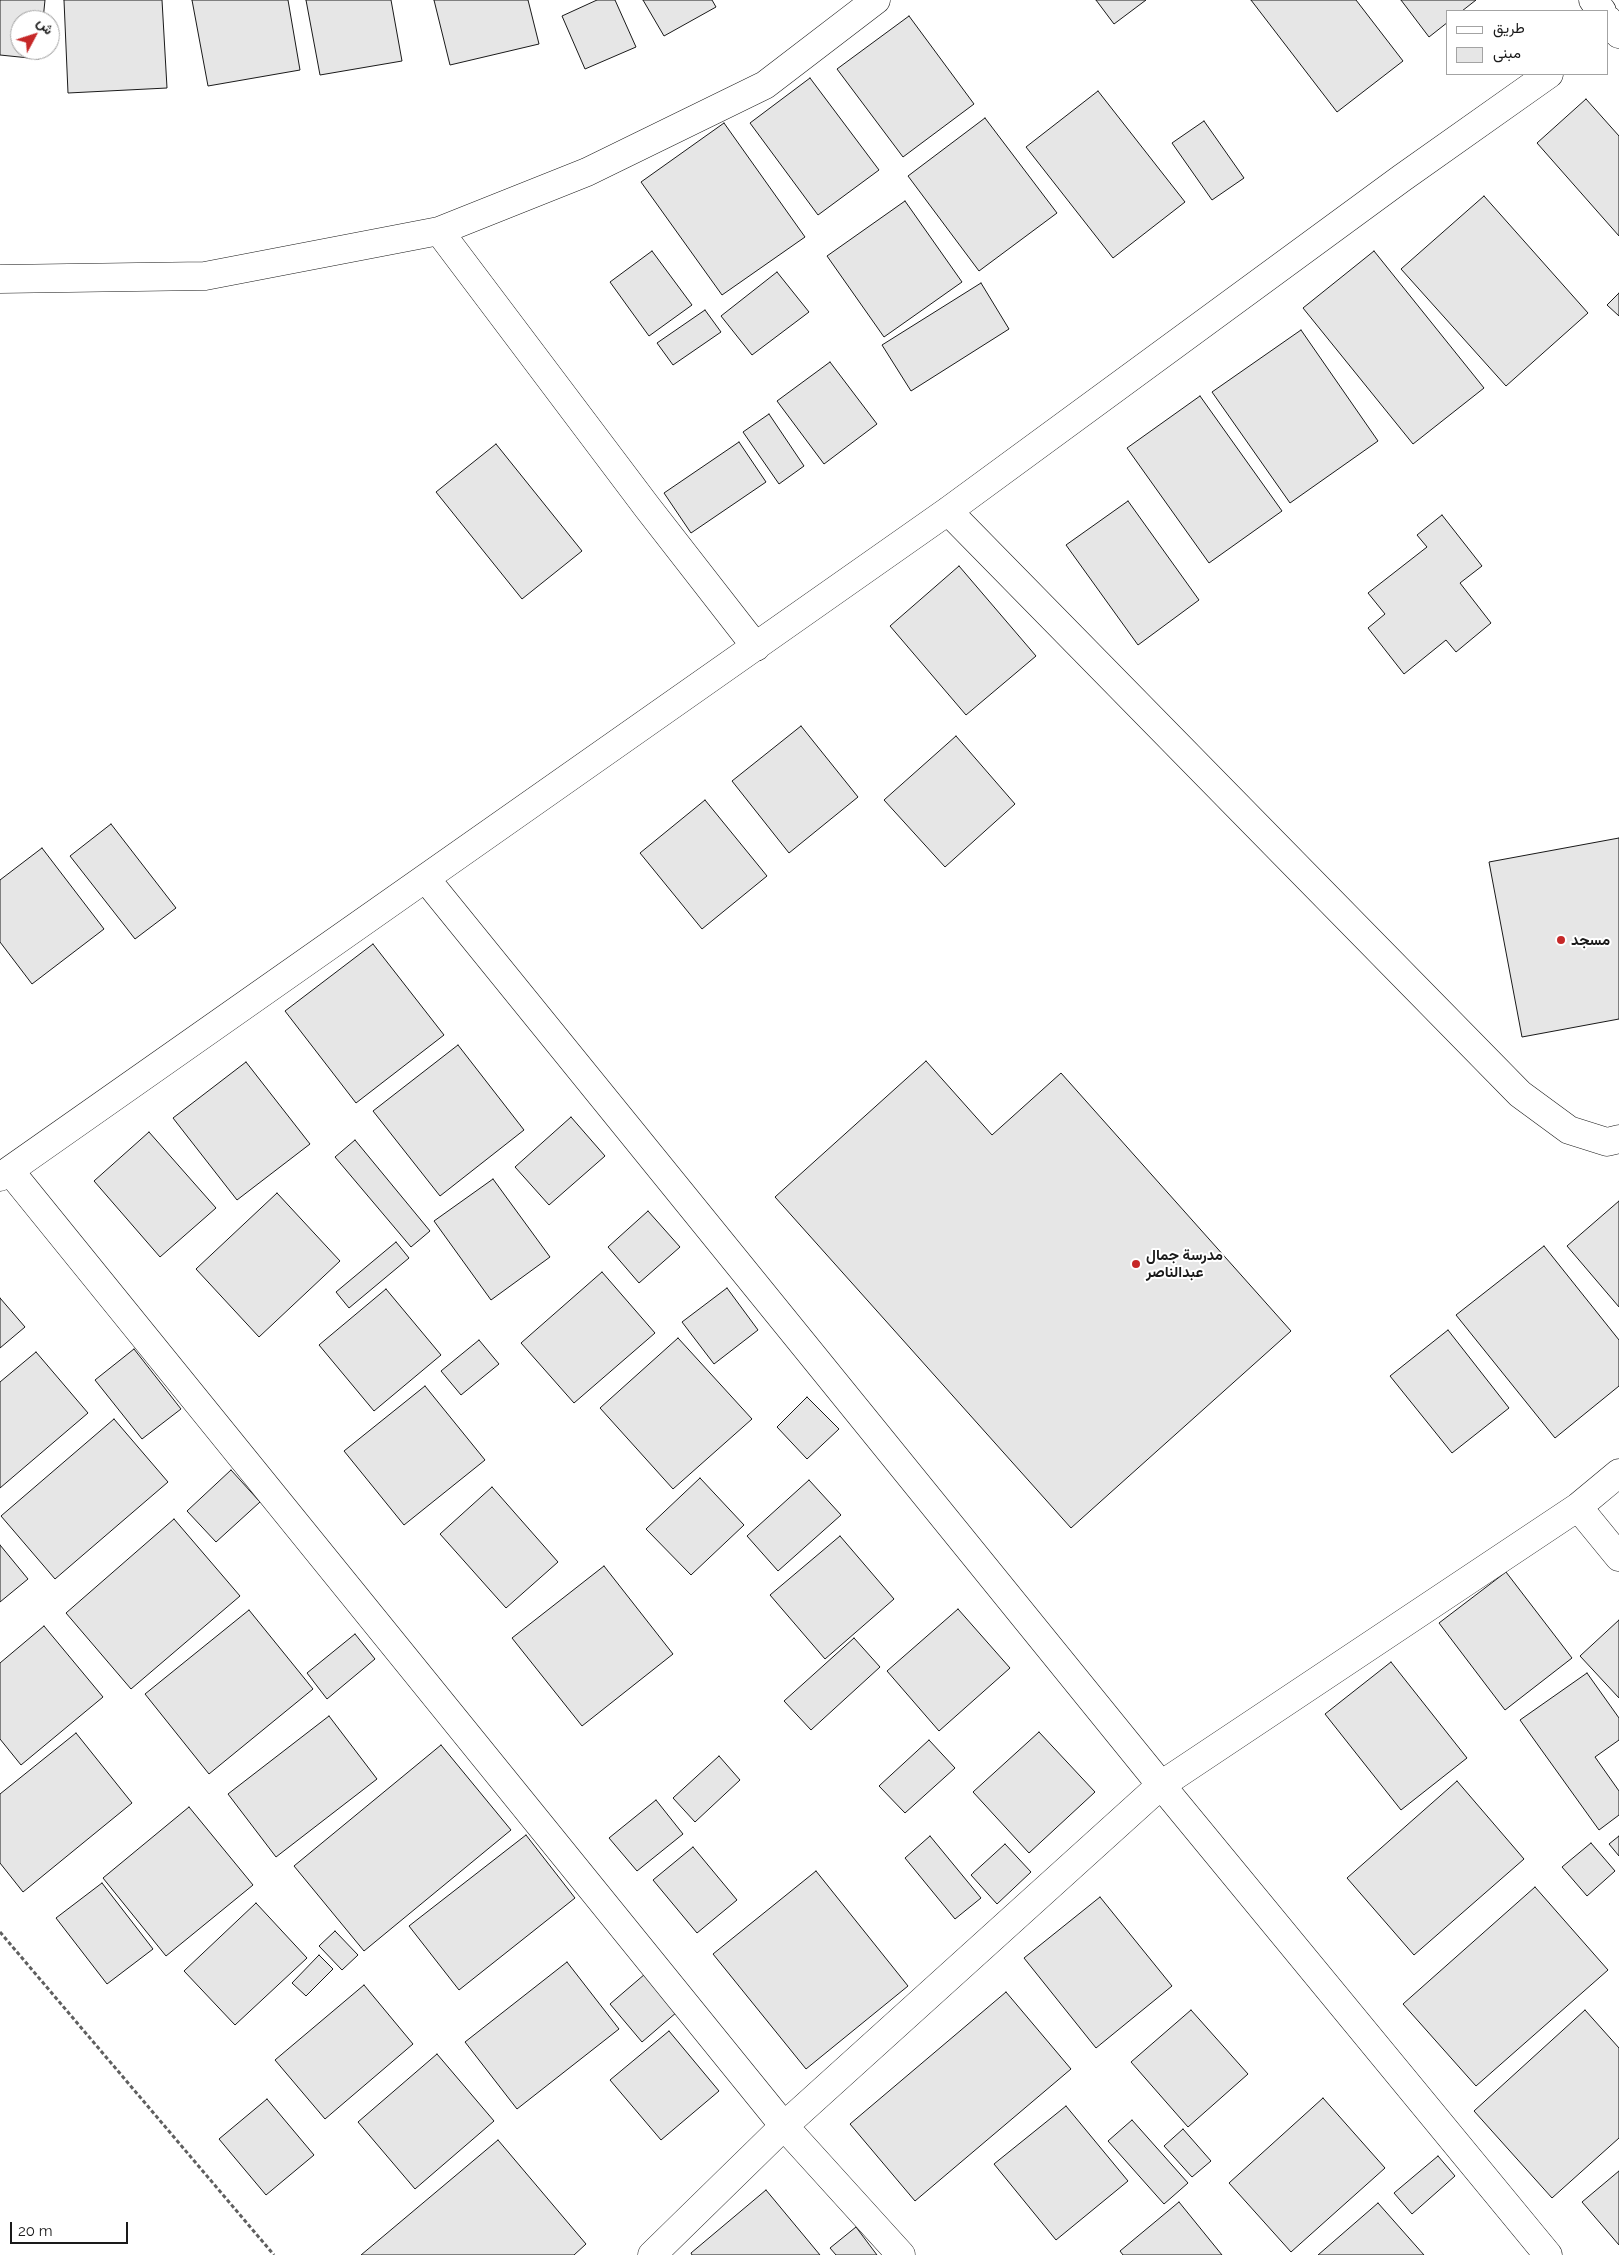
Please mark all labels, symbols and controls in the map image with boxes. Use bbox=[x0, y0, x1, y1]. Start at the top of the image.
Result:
north arrow bbox=[10, 10, 60, 60]
legend bbox=[1446, 10, 1609, 75]
text: ش bbox=[34, 14, 57, 38]
text: طريق bbox=[1493, 19, 1525, 37]
text: مبنى bbox=[1493, 44, 1521, 62]
place label: مسجد bbox=[1571, 931, 1610, 949]
marker: مسجد bbox=[1555, 934, 1567, 946]
place label: مدرسة جمال عبدالناصر bbox=[1146, 1246, 1223, 1281]
marker: مدرسة جمال عبدالناصر bbox=[1130, 1258, 1142, 1270]
scale bar bbox=[12, 2212, 130, 2244]
text: 20 m bbox=[18, 2222, 53, 2240]

